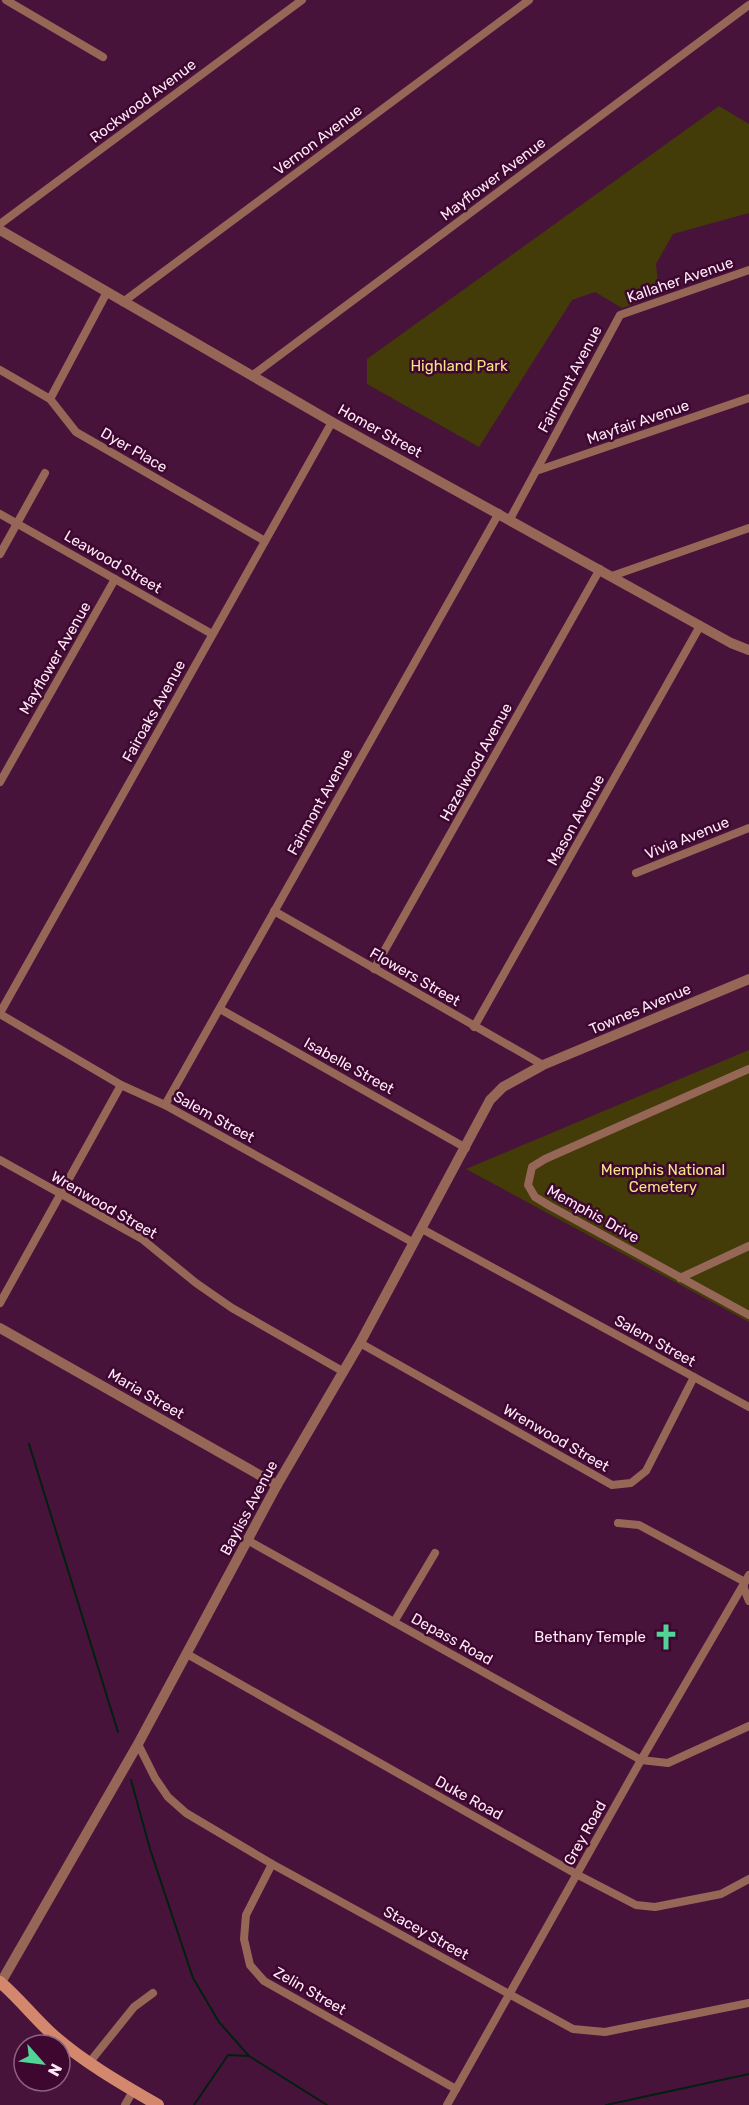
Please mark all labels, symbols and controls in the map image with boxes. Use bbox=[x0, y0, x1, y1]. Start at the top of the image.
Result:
street label: Rockwood Avenue bbox=[86, 55, 200, 147]
street label: Vernon Avenue bbox=[270, 101, 366, 179]
street label: Mayflower Avenue bbox=[437, 134, 549, 224]
street label: Kallaher Avenue bbox=[624, 253, 736, 307]
street label: Fairmont Avenue bbox=[534, 322, 606, 436]
park label: Highland Park bbox=[410, 357, 508, 375]
street label: Mayfair Avenue bbox=[584, 396, 692, 448]
street label: Homer Street bbox=[335, 400, 425, 462]
street label: Dyer Place bbox=[97, 424, 171, 476]
street label: Leawood Street bbox=[61, 527, 165, 597]
street label: Mayflower Avenue bbox=[15, 598, 95, 718]
street label: Fairoaks Avenue bbox=[119, 657, 189, 765]
street label: Hazelwood Avenue bbox=[436, 700, 516, 824]
street label: Fairmont Avenue bbox=[283, 746, 357, 858]
street label: Mason Avenue bbox=[544, 771, 608, 869]
street label: Vivia Avenue bbox=[642, 813, 732, 863]
street label: Flowers Street bbox=[367, 944, 464, 1010]
street label: Townes Avenue bbox=[586, 979, 694, 1039]
street label: Isabelle Street bbox=[301, 1034, 397, 1098]
street label: Salem Street bbox=[170, 1087, 258, 1147]
park label: Memphis National Cemetery bbox=[601, 1161, 725, 1196]
street label: Wrenwood Street bbox=[48, 1167, 160, 1243]
street label: Memphis Drive bbox=[544, 1181, 642, 1247]
street label: Salem Street bbox=[611, 1311, 699, 1371]
street label: Maria Street bbox=[105, 1365, 187, 1423]
street label: Wrenwood Street bbox=[500, 1400, 612, 1476]
street label: Bayliss Avenue bbox=[216, 1458, 282, 1558]
street label: Depass Road bbox=[408, 1609, 496, 1669]
church icon: Bethany Temple bbox=[651, 1622, 681, 1652]
place label: Bethany Temple bbox=[534, 1628, 646, 1646]
street label: Duke Road bbox=[432, 1772, 506, 1824]
street label: Grey Road bbox=[560, 1798, 610, 1868]
street label: Stacey Street bbox=[380, 1902, 472, 1964]
street label: Zelin Street bbox=[271, 1963, 350, 2019]
north arrow bbox=[12, 2033, 72, 2093]
text: N bbox=[44, 2060, 66, 2079]

